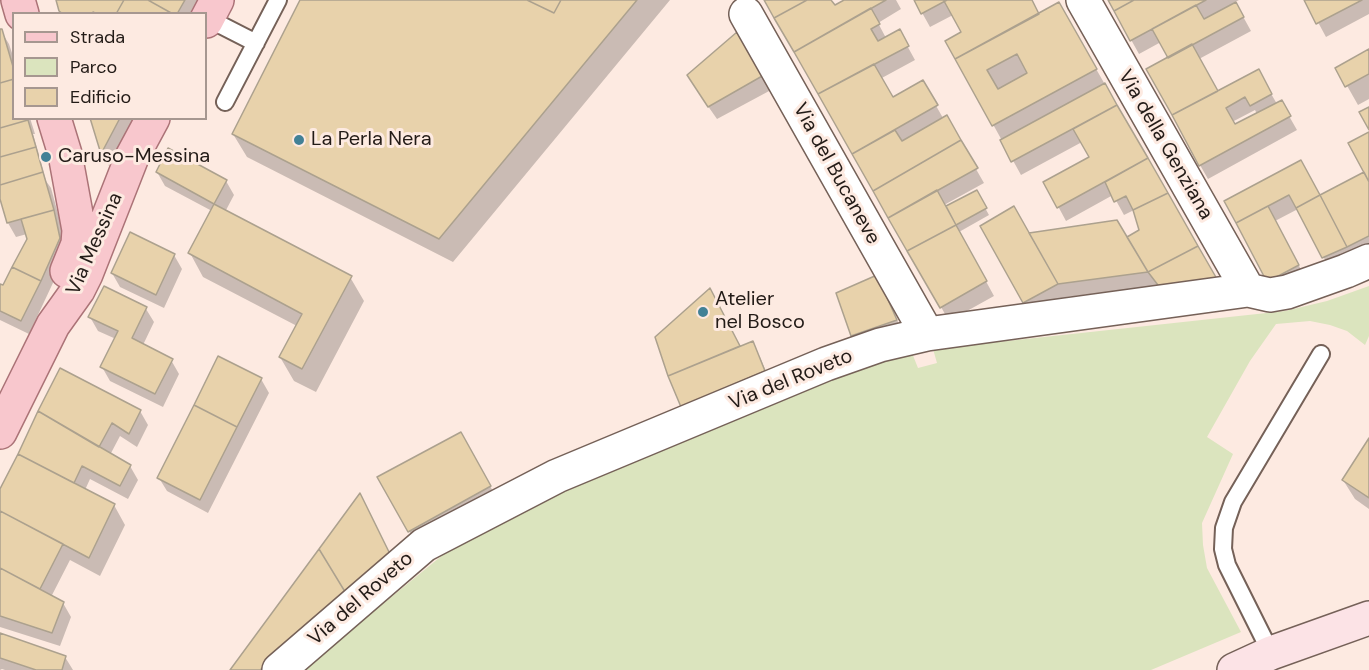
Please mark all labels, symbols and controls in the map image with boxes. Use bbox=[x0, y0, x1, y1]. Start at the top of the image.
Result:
legend bbox=[12, 12, 207, 120]
text: Strada bbox=[70, 25, 125, 49]
text: Parco bbox=[70, 55, 117, 79]
street label: Via della Genziana bbox=[1112, 66, 1218, 224]
text: Edificio bbox=[70, 85, 131, 109]
street label: Via del Bucaneve bbox=[787, 99, 885, 249]
place label: La Perla Nera bbox=[311, 128, 432, 152]
marker: La Perla Nera bbox=[292, 133, 306, 147]
place label: Caruso-Messina bbox=[58, 145, 210, 169]
marker: Caruso-Messina bbox=[39, 150, 53, 164]
street label: Via Messina bbox=[62, 189, 128, 299]
place label: Atelier nel Bosco bbox=[715, 288, 805, 335]
marker: Atelier nel Bosco bbox=[696, 305, 710, 319]
street label: Via del Roveto bbox=[726, 344, 856, 416]
street label: Via del Roveto bbox=[304, 547, 418, 651]

